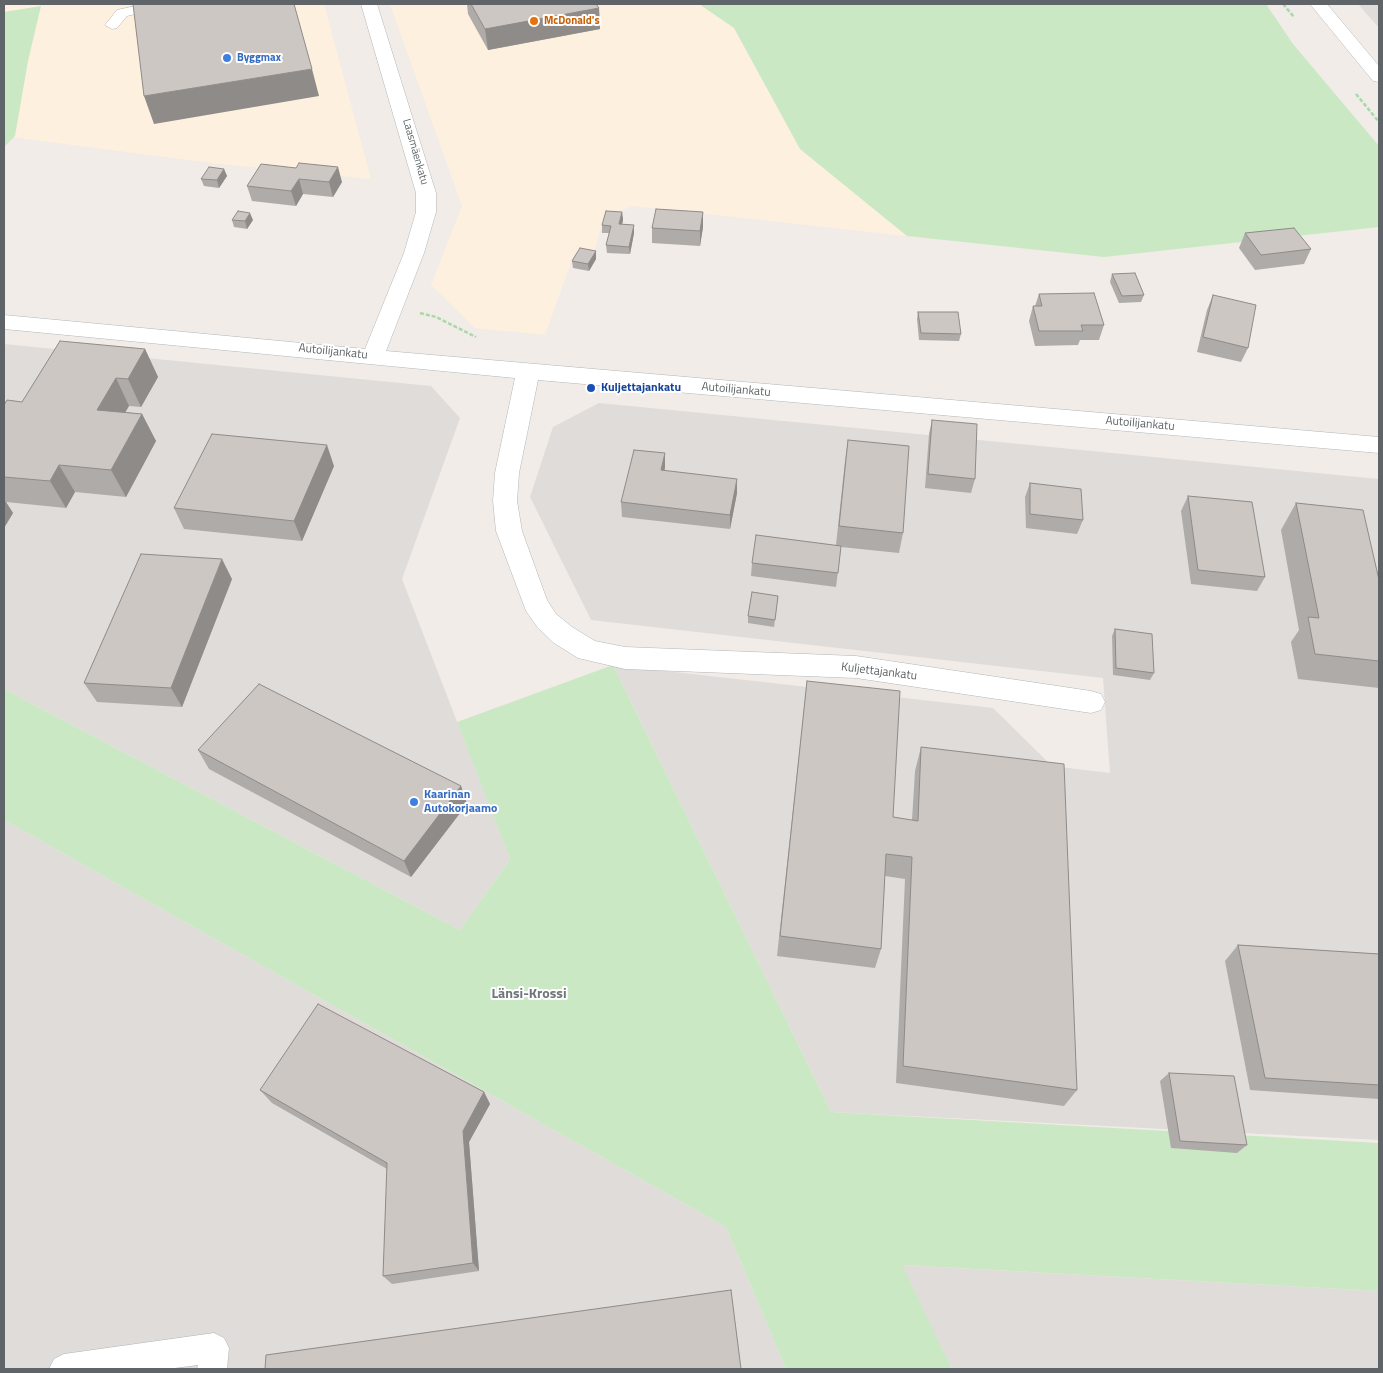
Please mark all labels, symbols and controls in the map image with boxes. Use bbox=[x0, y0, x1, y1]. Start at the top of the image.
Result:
place label: McDonald's bbox=[544, 14, 600, 28]
marker: McDonald's bbox=[528, 15, 540, 27]
place label: Byggmax bbox=[237, 51, 281, 65]
marker: Byggmax bbox=[221, 52, 233, 64]
street label: Laasmäenkatu bbox=[399, 117, 431, 187]
street label: Autoilijankatu bbox=[298, 341, 368, 363]
street label: Autoilijankatu bbox=[701, 380, 771, 400]
place label: Kuljettajankatu bbox=[601, 381, 681, 395]
marker: Kuljettajankatu bbox=[585, 382, 597, 394]
street label: Autoilijankatu bbox=[1105, 414, 1175, 434]
street label: Kuljettajankatu bbox=[840, 660, 918, 684]
place label: Kaarinan Autokorjaamo bbox=[424, 788, 497, 816]
marker: Kaarinan Autokorjaamo bbox=[408, 796, 420, 808]
district label: Länsi-Krossi bbox=[491, 987, 567, 1003]

